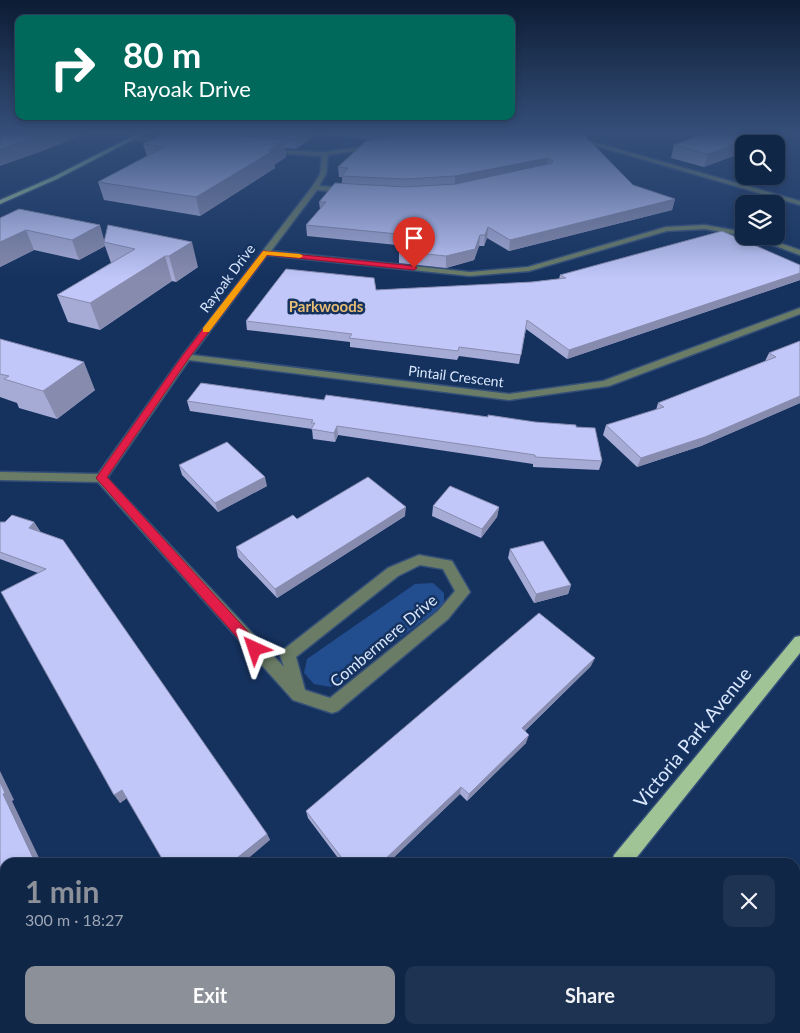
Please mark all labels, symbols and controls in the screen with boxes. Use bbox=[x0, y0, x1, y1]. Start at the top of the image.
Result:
text: 80 m bbox=[123, 33, 201, 75]
icon: right bbox=[40, 35, 105, 100]
text: Rayoak Drive bbox=[123, 75, 251, 102]
map controls bbox=[735, 135, 785, 245]
button: search bbox=[735, 135, 785, 185]
button: layers bbox=[735, 195, 785, 245]
pin bbox=[393, 217, 435, 268]
icon: arrive bbox=[400, 224, 428, 252]
street label: Rayoak Drive bbox=[196, 240, 258, 316]
district label: Parkwoods bbox=[289, 297, 364, 315]
street label: Pintail Crescent bbox=[407, 362, 505, 390]
street label: Combermere Drive bbox=[326, 590, 440, 690]
position arrow bbox=[228, 622, 280, 674]
street label: Victoria Park Avenue bbox=[628, 662, 756, 812]
text: 1 min bbox=[25, 873, 99, 909]
button: close bbox=[723, 875, 775, 927]
text: 300 m · 18:27 bbox=[25, 910, 124, 929]
button: Exit bbox=[25, 966, 395, 1024]
button: Share bbox=[405, 966, 775, 1024]

